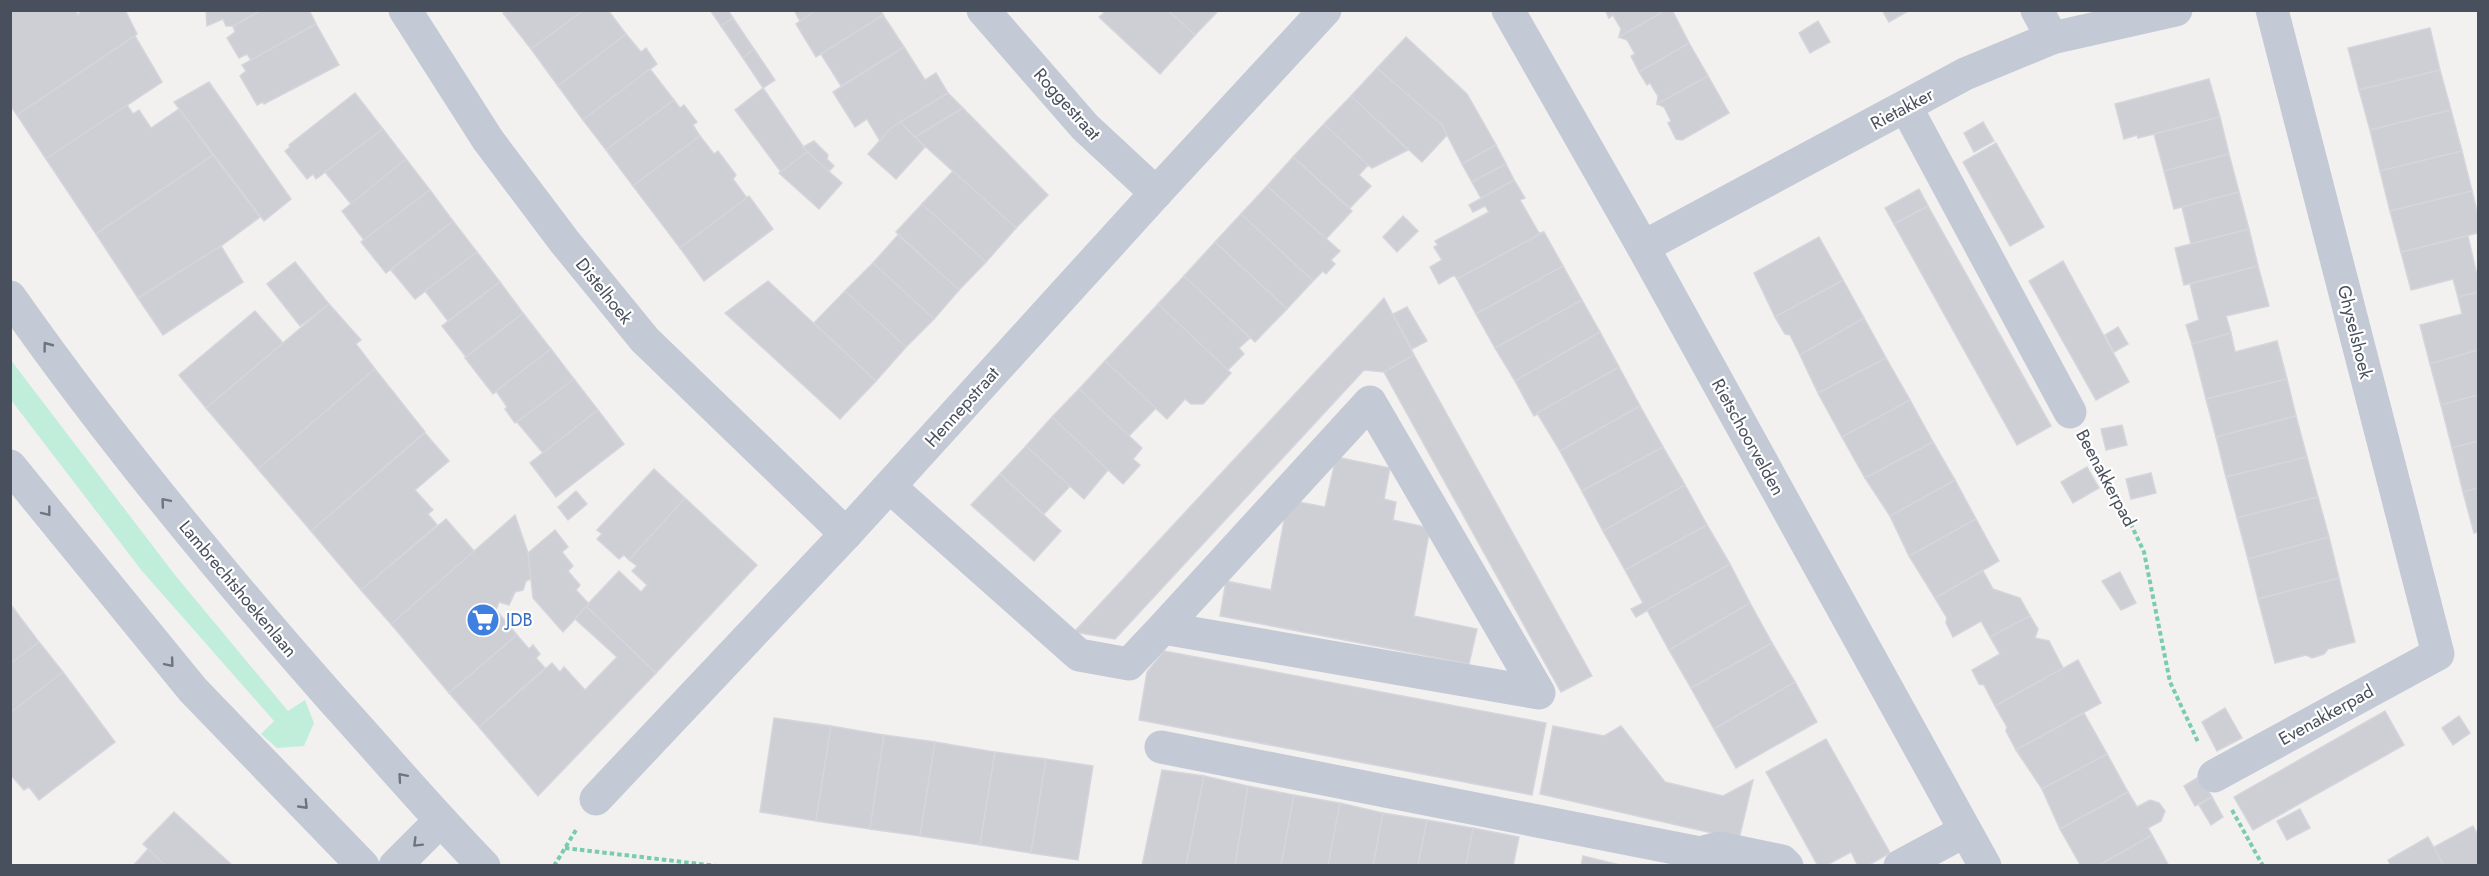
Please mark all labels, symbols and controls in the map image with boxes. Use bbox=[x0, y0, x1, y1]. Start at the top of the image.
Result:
street label: Roggestraat bbox=[1028, 62, 1107, 146]
street label: Rietakker bbox=[1866, 81, 1939, 136]
street label: Distelhoek bbox=[569, 252, 639, 330]
street label: Ghyselshoek bbox=[2331, 282, 2379, 382]
one-way arrow bbox=[43, 342, 54, 353]
street label: Hennepstraat bbox=[919, 361, 1006, 453]
street label: Rietschoorvelden bbox=[1705, 374, 1791, 500]
street label: Beenakkerpad bbox=[2069, 425, 2143, 531]
one-way arrow bbox=[161, 497, 172, 508]
one-way arrow bbox=[39, 505, 50, 516]
street label: Lambrechtshoekenlaan bbox=[173, 515, 303, 663]
supermarket icon: JDB bbox=[465, 602, 501, 638]
place label: JDB bbox=[504, 607, 533, 633]
one-way arrow bbox=[163, 656, 174, 667]
street label: Evenakkerpad bbox=[2274, 678, 2378, 752]
one-way arrow bbox=[398, 773, 409, 784]
one-way arrow bbox=[296, 797, 307, 808]
one-way arrow bbox=[414, 836, 425, 847]

